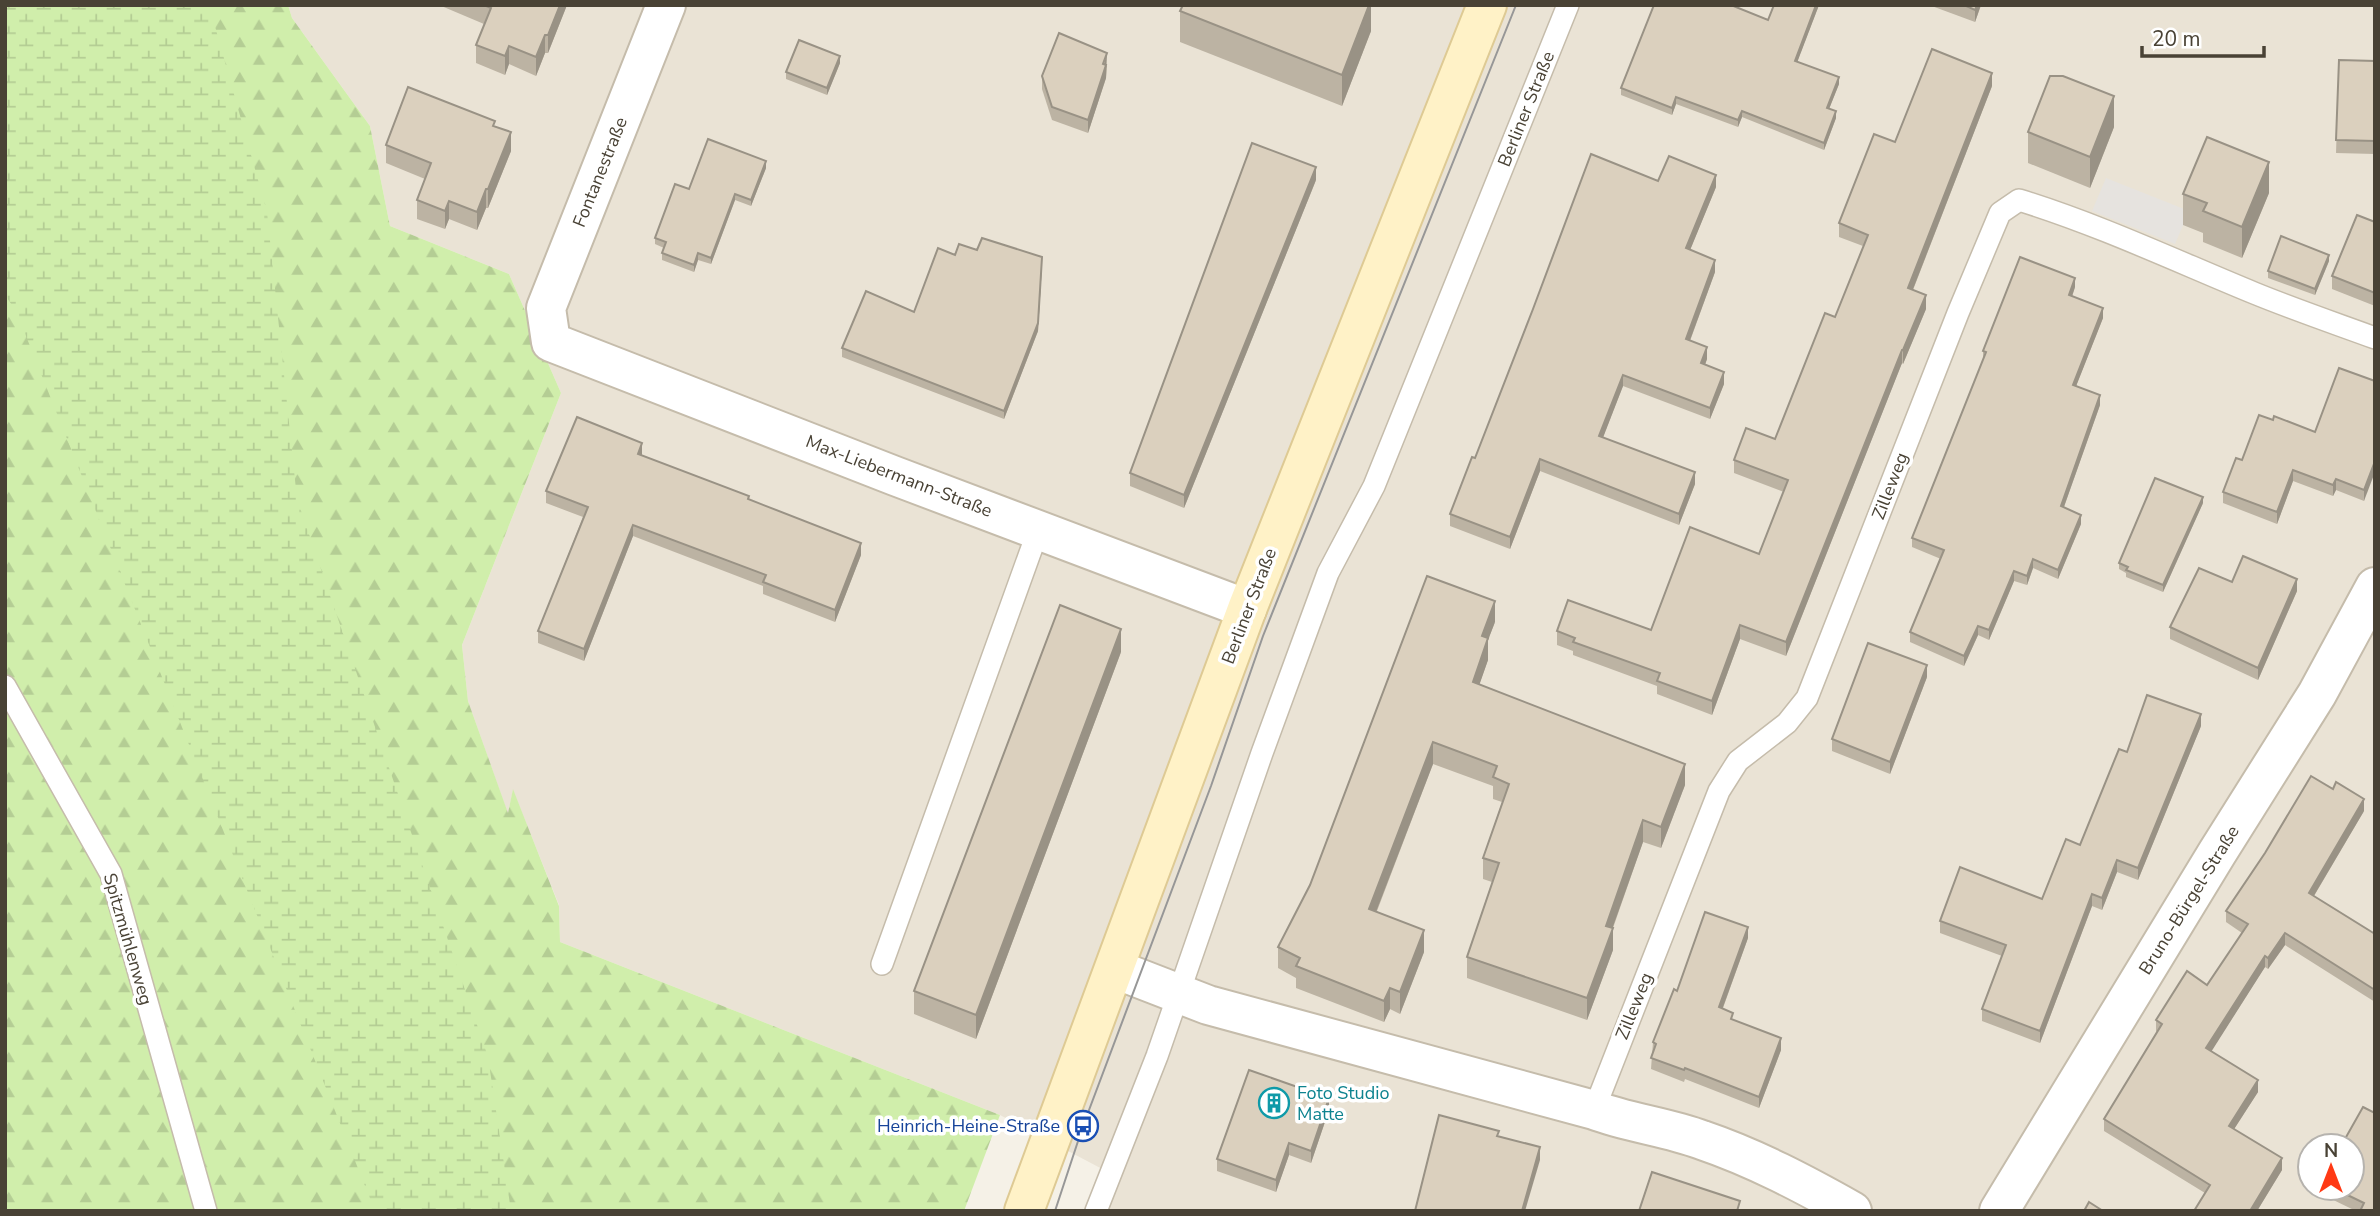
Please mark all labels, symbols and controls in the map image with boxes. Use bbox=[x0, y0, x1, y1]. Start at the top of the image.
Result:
scale bar bbox=[2142, 14, 2264, 58]
text: 20 m bbox=[2152, 25, 2201, 53]
street label: Berliner Straße bbox=[1492, 48, 1560, 170]
street label: Fontanestraße bbox=[567, 113, 633, 231]
street label: Max-Liebermann-Straße bbox=[802, 429, 996, 523]
street label: Zilleweg bbox=[1866, 449, 1914, 523]
street label: Berliner Straße bbox=[1216, 545, 1282, 667]
street label: Bruno-Bürgel-Straße bbox=[2133, 821, 2245, 979]
street label: Spitzmühlenweg bbox=[98, 870, 158, 1008]
street label: Zilleweg bbox=[1610, 969, 1658, 1043]
place label: Foto Studio Matte bbox=[1297, 1081, 1389, 1126]
building icon: Foto Studio Matte bbox=[1257, 1086, 1291, 1120]
bus stop icon: Heinrich-Heine-Straße bbox=[1066, 1109, 1100, 1143]
place label: Heinrich-Heine-Straße bbox=[877, 1114, 1060, 1138]
north arrow bbox=[2296, 1132, 2366, 1202]
text: N bbox=[2324, 1138, 2338, 1164]

